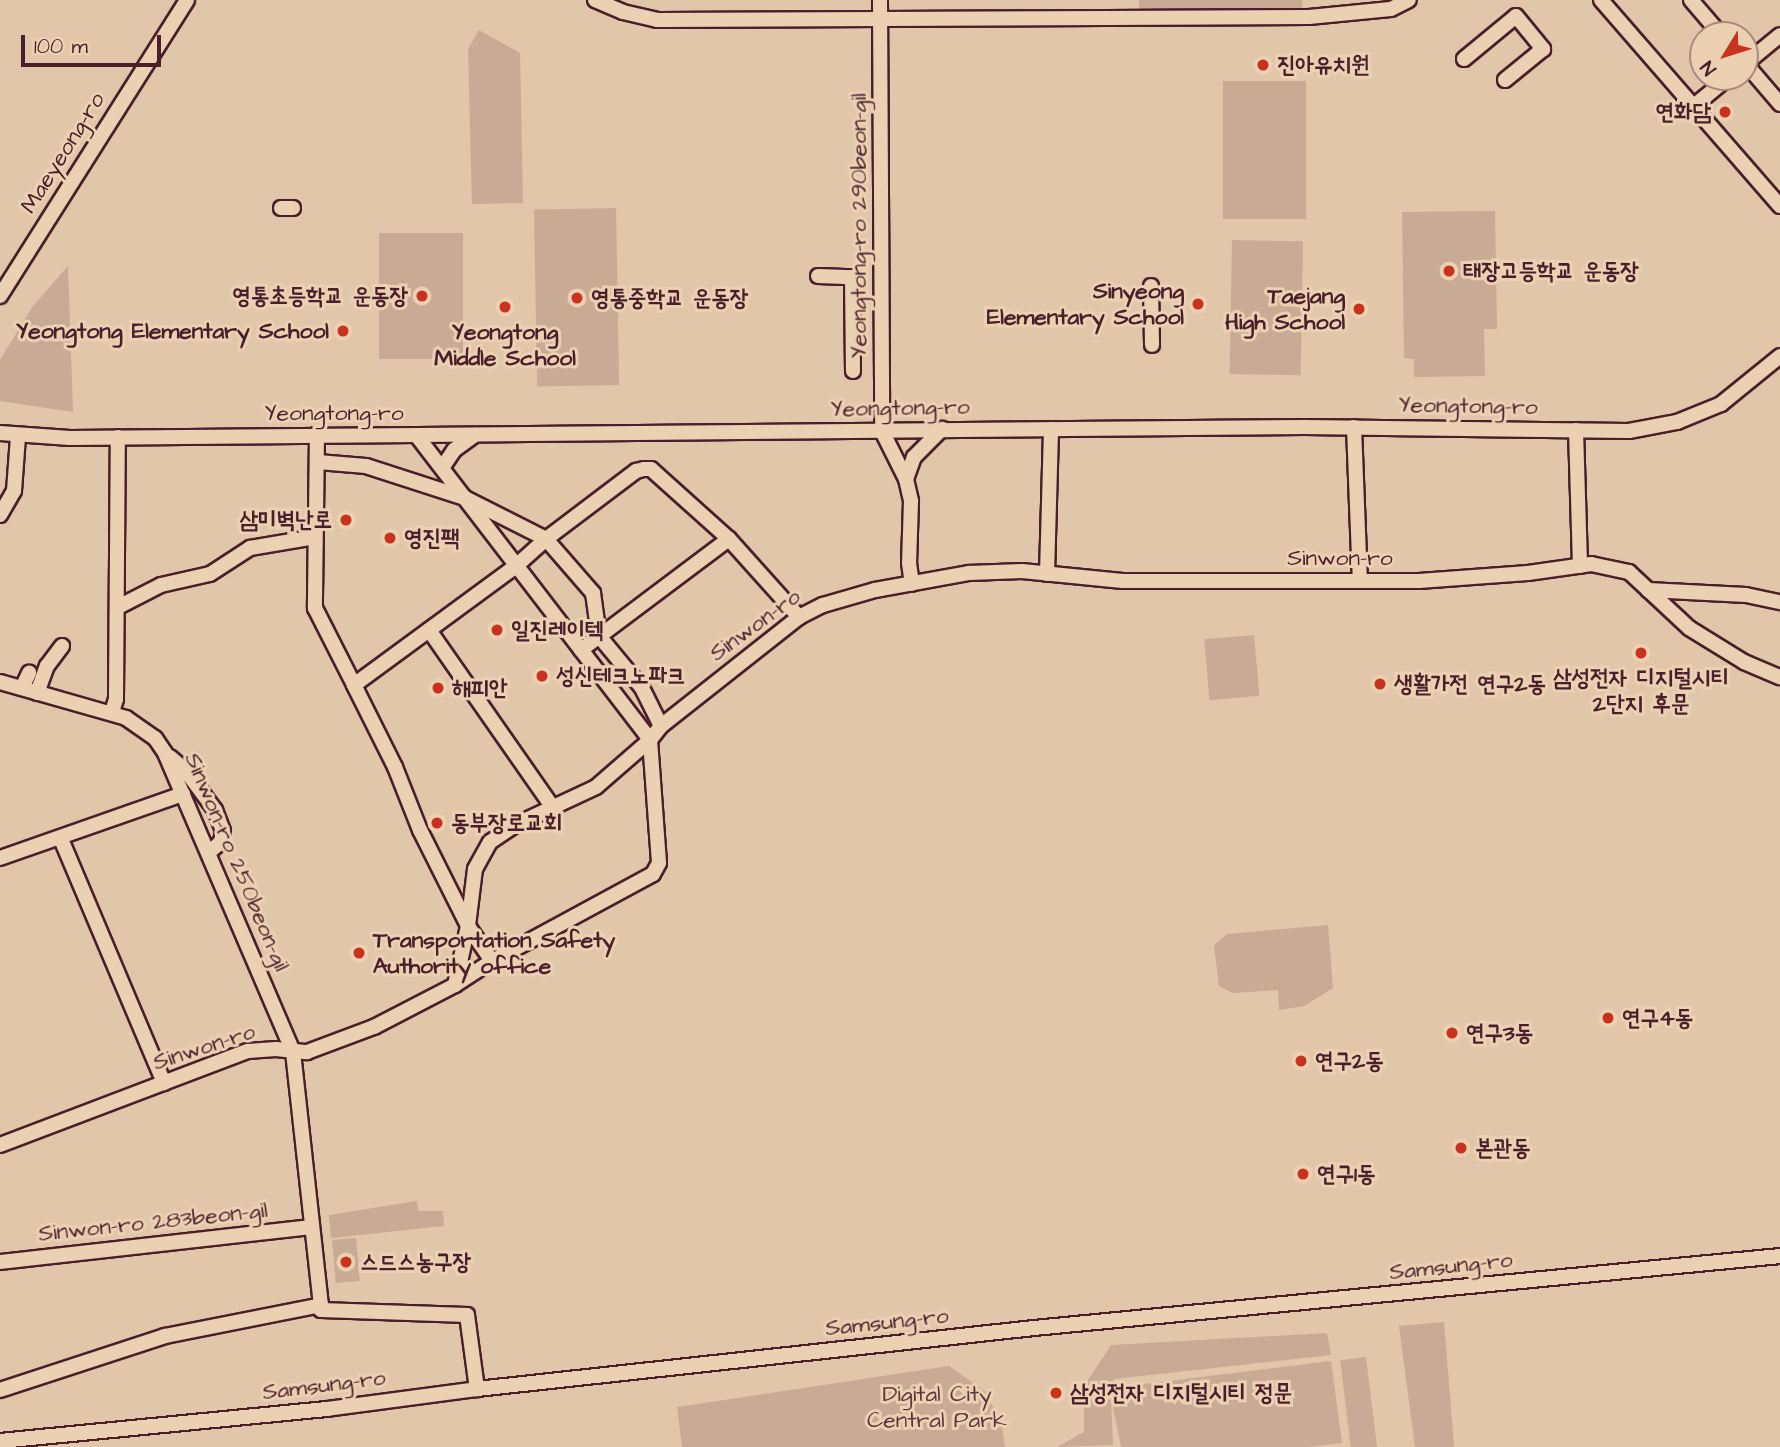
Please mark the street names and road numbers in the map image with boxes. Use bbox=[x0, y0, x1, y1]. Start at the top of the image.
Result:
street label: Maeyeong-ro bbox=[15, 87, 111, 219]
street label: Yeongtong-ro 290beon-gil bbox=[845, 93, 873, 359]
street label: Yeongtong-ro bbox=[1398, 391, 1538, 421]
street label: Yeongtong-ro bbox=[830, 393, 970, 423]
street label: Yeongtong-ro bbox=[264, 399, 404, 427]
street label: Sinwon-ro bbox=[1287, 544, 1393, 572]
street label: Sinwon-ro bbox=[704, 583, 806, 667]
street label: Sinwon-ro 250beon-gil bbox=[178, 749, 296, 975]
street label: Sinwon-ro bbox=[150, 1018, 258, 1076]
street label: Sinwon-ro 283beon-gil bbox=[37, 1196, 269, 1248]
street label: Samsung-ro bbox=[1388, 1246, 1514, 1286]
street label: Samsung-ro bbox=[824, 1302, 950, 1342]
street label: Samsung-ro bbox=[261, 1364, 387, 1406]

